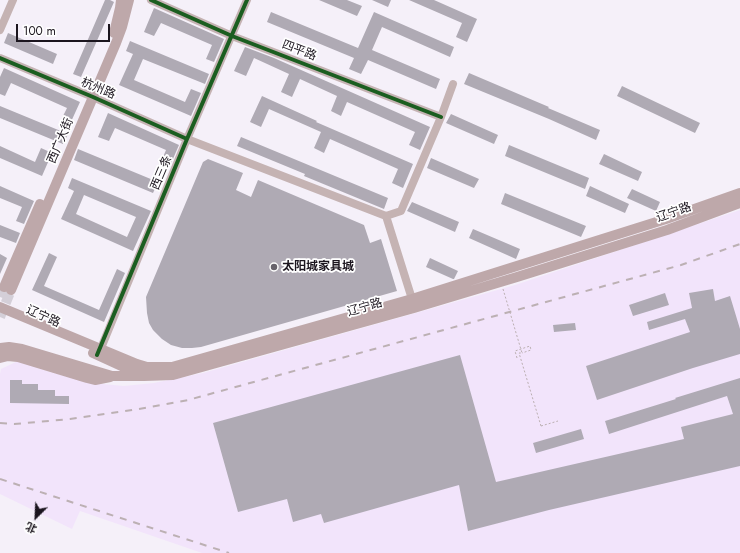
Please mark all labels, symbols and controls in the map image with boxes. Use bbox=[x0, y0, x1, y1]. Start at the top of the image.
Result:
scale bar bbox=[18, 16, 112, 42]
text: 100 m bbox=[23, 22, 56, 40]
street label: 四平路 bbox=[280, 38, 318, 64]
street label: 杭州路 bbox=[79, 75, 117, 103]
street label: 西广大街 bbox=[45, 116, 77, 166]
street label: 西三条 bbox=[148, 154, 176, 192]
street label: 辽宁路 bbox=[655, 200, 693, 226]
place label: 太阳城家具城 bbox=[282, 260, 354, 274]
marker: 太阳城家具城 bbox=[269, 262, 279, 272]
street label: 辽宁路 bbox=[346, 296, 384, 320]
street label: 辽宁路 bbox=[24, 303, 62, 331]
north arrow bbox=[16, 497, 56, 537]
text: 北 bbox=[23, 518, 39, 538]

